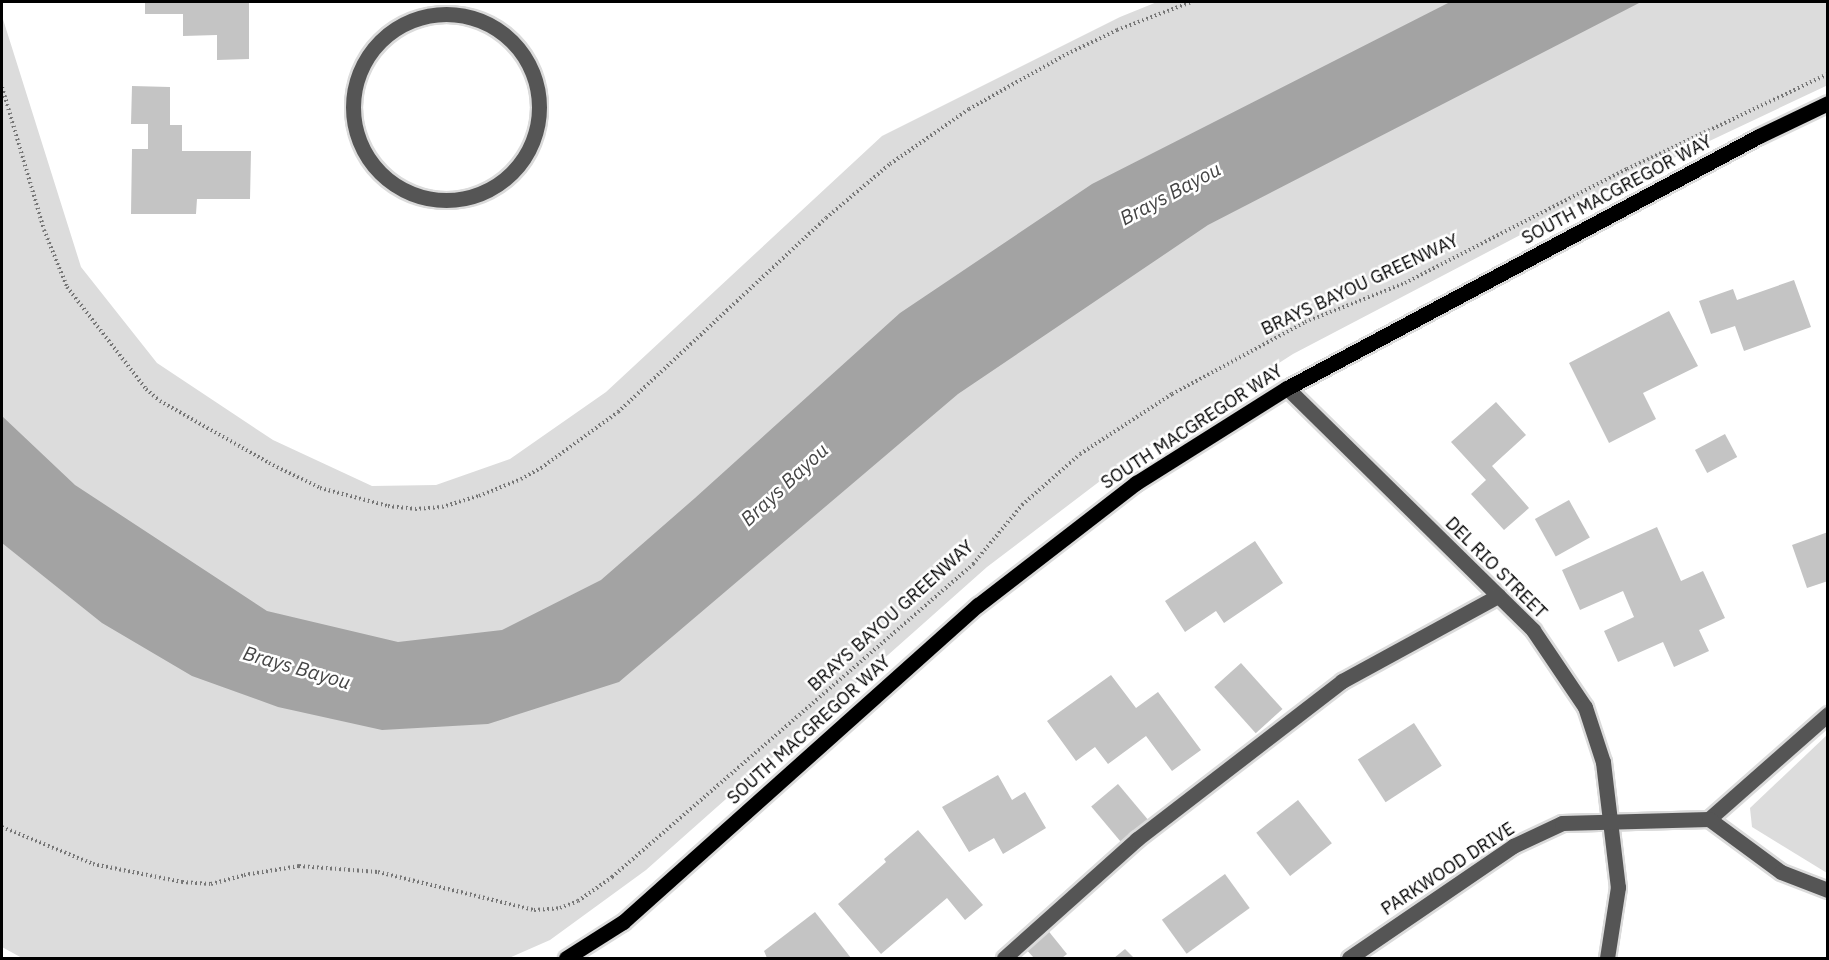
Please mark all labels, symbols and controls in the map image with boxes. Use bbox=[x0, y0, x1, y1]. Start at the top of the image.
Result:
street label: SOUTH MACGREGOR WAY bbox=[1518, 131, 1716, 249]
water label: Brays Bayou bbox=[1115, 156, 1225, 230]
street label: BRAYS BAYOU GREENWAY bbox=[1258, 230, 1462, 340]
street label: SOUTH MACGREGOR WAY bbox=[1097, 360, 1287, 494]
water label: Brays Bayou bbox=[735, 437, 833, 531]
street label: DEL RIO STREET bbox=[1441, 513, 1551, 623]
street label: BRAYS BAYOU GREENWAY bbox=[804, 536, 978, 696]
water label: Brays Bayou bbox=[240, 640, 354, 694]
street label: SOUTH MACGREGOR WAY bbox=[723, 651, 895, 809]
street label: PARKWOOD DRIVE bbox=[1377, 818, 1519, 920]

